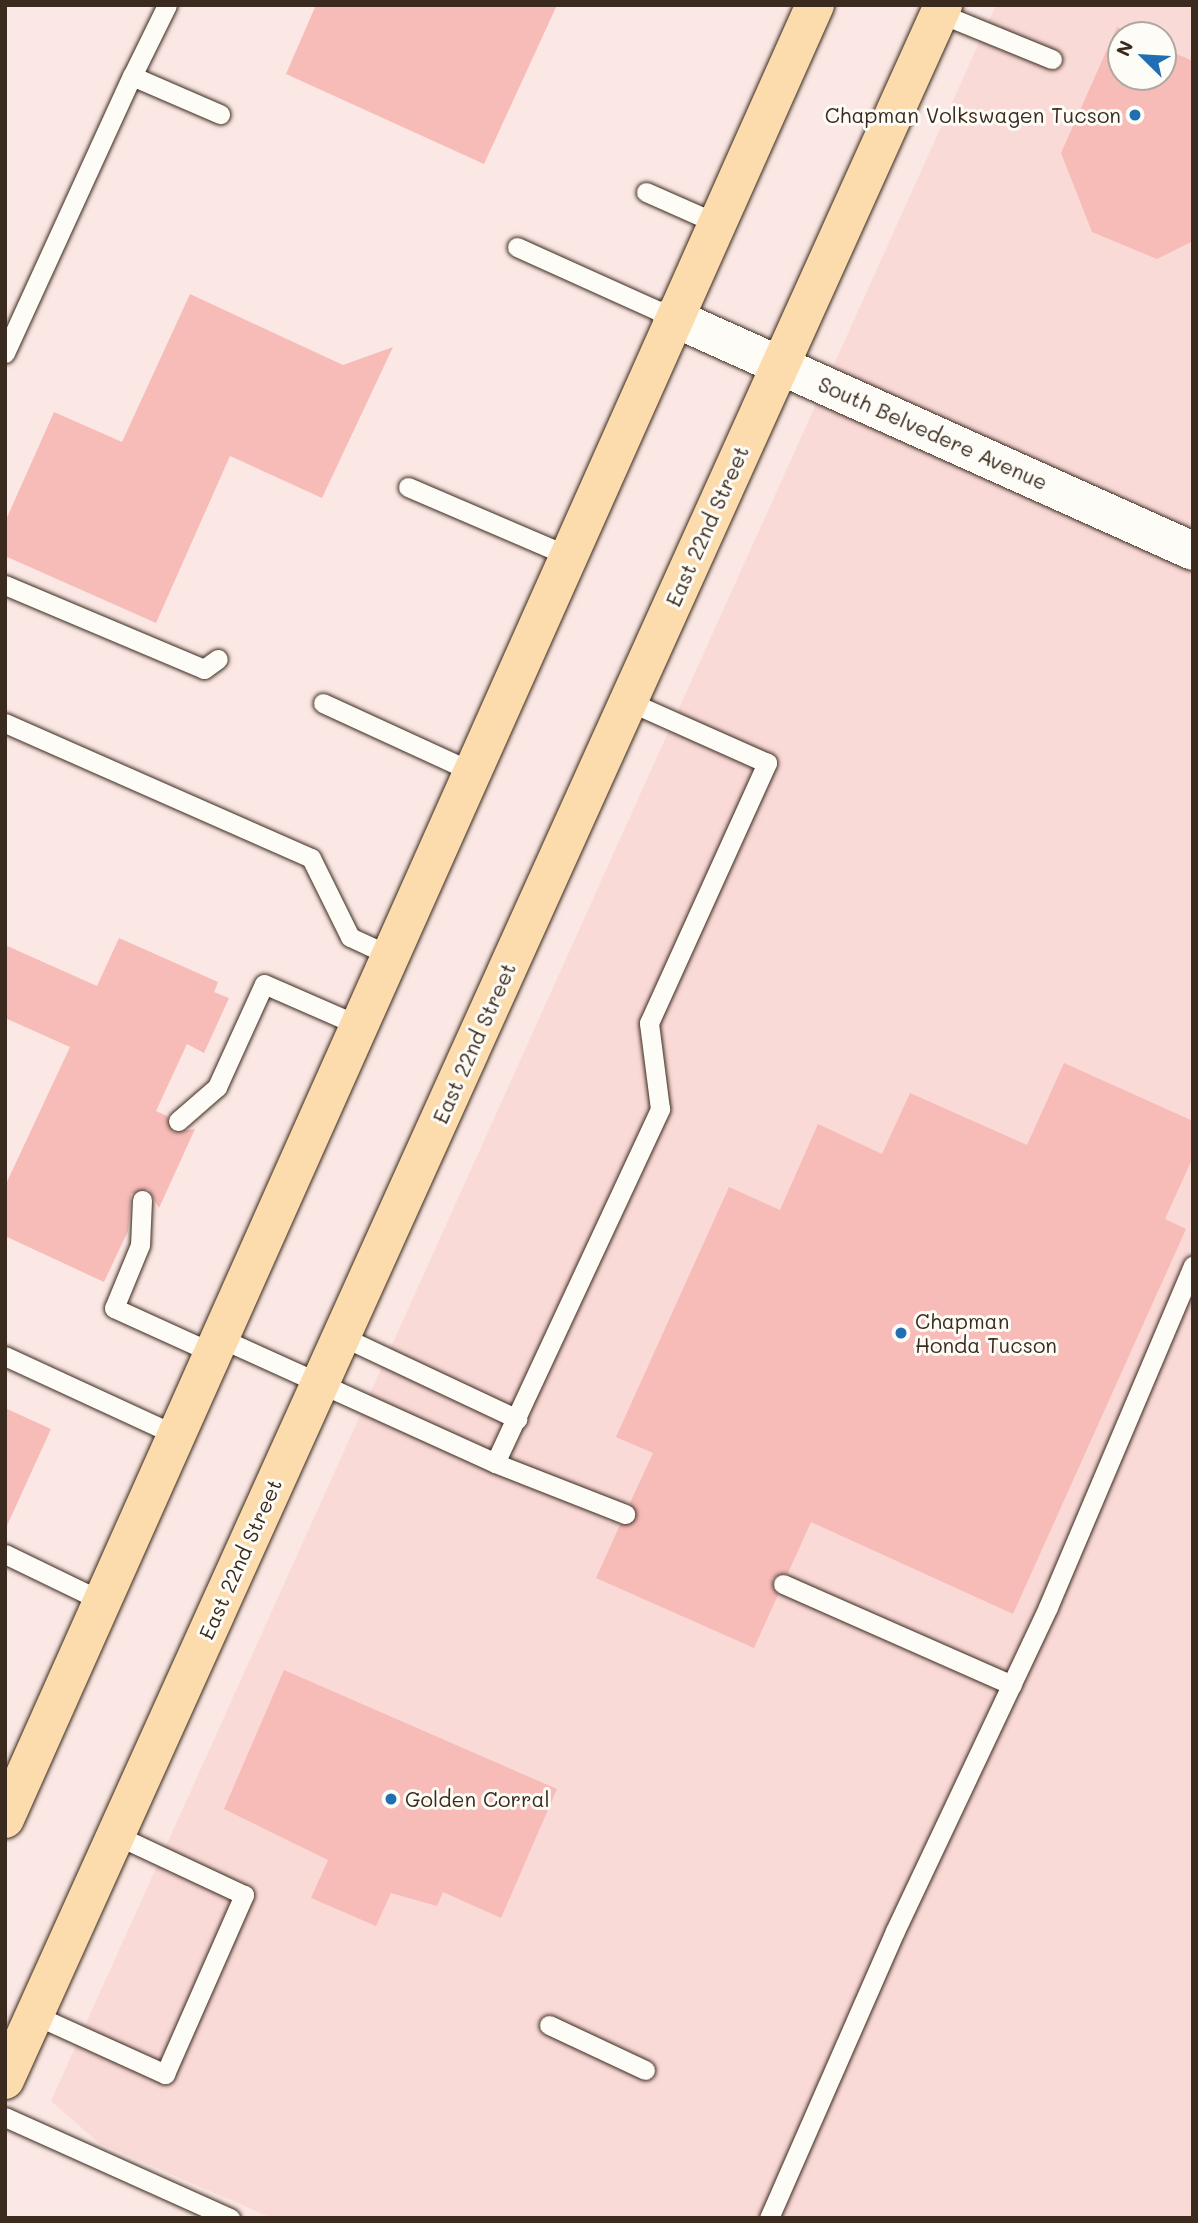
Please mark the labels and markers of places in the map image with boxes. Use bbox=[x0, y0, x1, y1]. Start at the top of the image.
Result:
place label: Chapman Volkswagen Tucson bbox=[825, 102, 1121, 128]
marker: Chapman Volkswagen Tucson bbox=[1127, 107, 1143, 123]
place label: Chapman Honda Tucson bbox=[915, 1308, 1057, 1358]
marker: Chapman Honda Tucson bbox=[893, 1325, 909, 1341]
place label: Golden Corral bbox=[405, 1786, 550, 1812]
marker: Golden Corral bbox=[383, 1791, 399, 1807]

